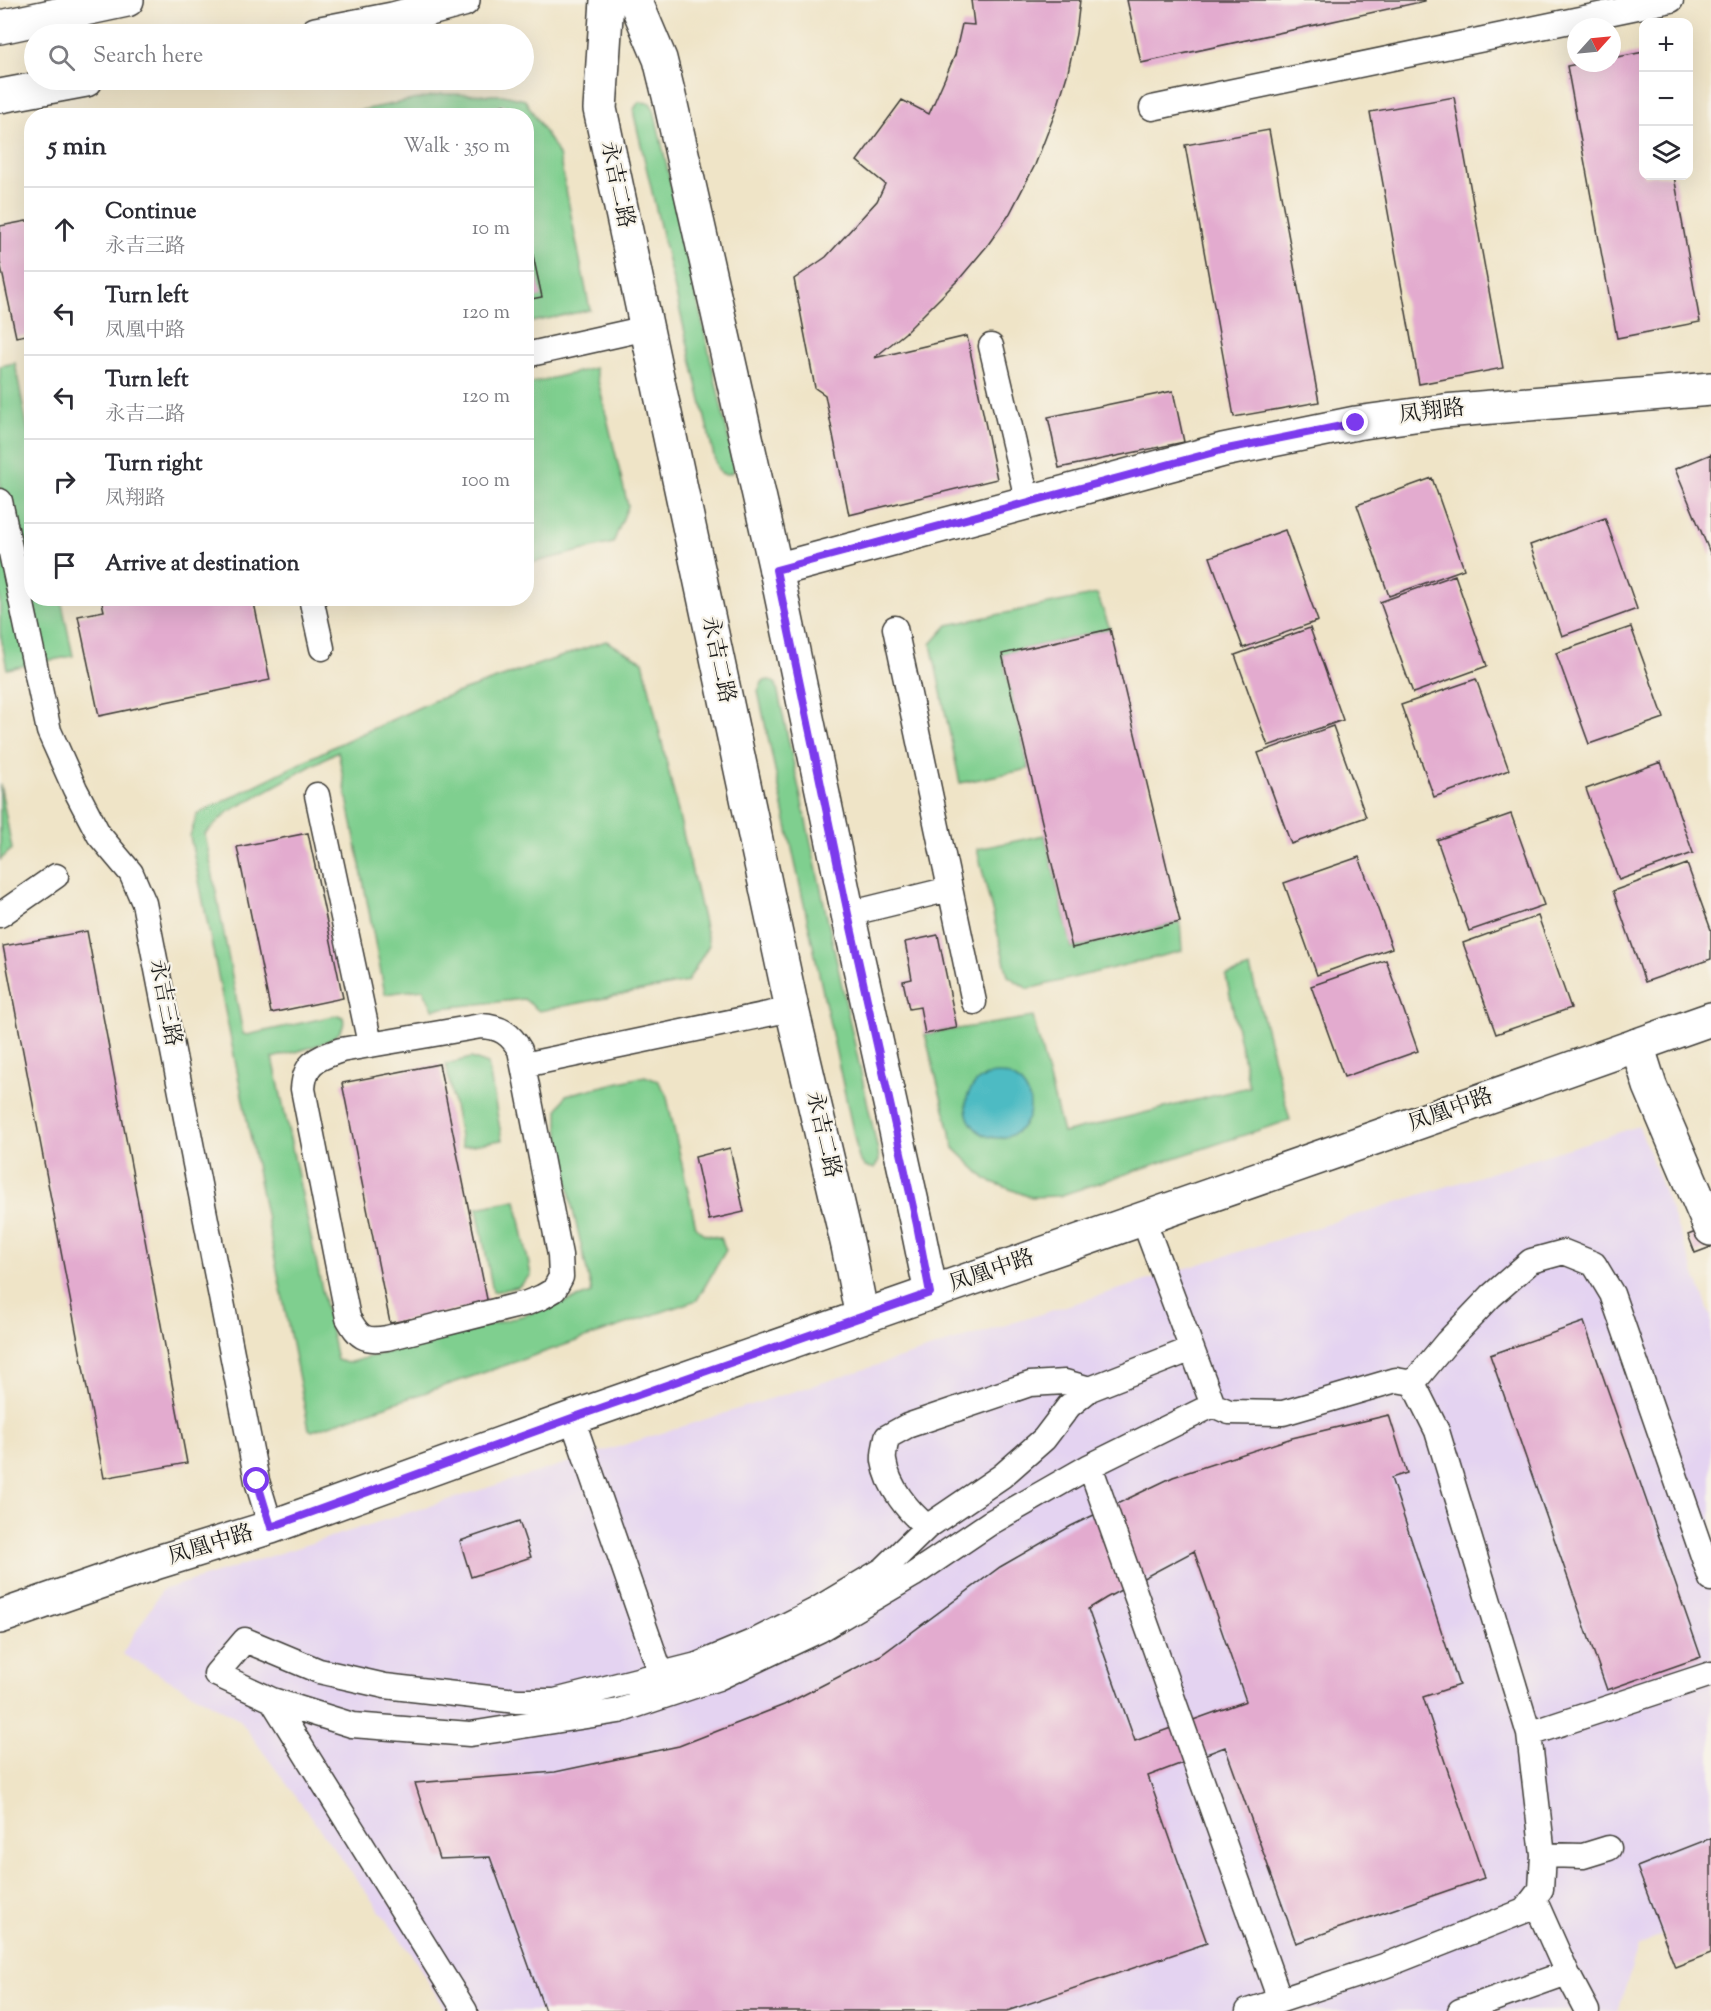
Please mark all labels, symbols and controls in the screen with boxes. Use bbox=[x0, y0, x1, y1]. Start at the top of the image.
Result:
north arrow bbox=[1567, 18, 1621, 72]
map controls bbox=[1639, 18, 1693, 180]
button: + bbox=[1639, 18, 1693, 72]
search box bbox=[24, 24, 534, 90]
icon: search bbox=[45, 41, 78, 74]
text: Search here bbox=[93, 41, 203, 73]
button: − bbox=[1639, 72, 1693, 126]
button: layers bbox=[1639, 126, 1693, 180]
text: 5 min bbox=[48, 129, 107, 166]
text: Walk · 350 m bbox=[403, 133, 510, 162]
street label: 永吉二路 bbox=[591, 139, 641, 231]
text: Continue bbox=[105, 197, 196, 229]
icon: ahead bbox=[48, 213, 81, 246]
text: 10 m bbox=[472, 215, 510, 244]
text: 永吉三路 bbox=[105, 233, 185, 262]
text: Turn left bbox=[105, 281, 188, 313]
icon: left bbox=[48, 297, 81, 330]
text: 120 m bbox=[462, 299, 510, 328]
text: 凤凰中路 bbox=[105, 317, 185, 346]
text: Turn left bbox=[105, 365, 188, 397]
icon: left bbox=[48, 381, 81, 414]
text: 120 m bbox=[462, 383, 510, 412]
street label: 凤翔路 bbox=[1397, 393, 1467, 433]
text: 永吉二路 bbox=[105, 401, 185, 430]
route end bbox=[1342, 409, 1368, 435]
text: Turn right bbox=[105, 449, 202, 481]
icon: right bbox=[48, 465, 81, 498]
text: 100 m bbox=[461, 467, 510, 496]
text: 凤翔路 bbox=[105, 485, 165, 514]
icon: arrive bbox=[48, 549, 81, 582]
text: Arrive at destination bbox=[105, 549, 300, 581]
street label: 永吉二路 bbox=[692, 614, 742, 706]
street label: 永吉三路 bbox=[140, 957, 188, 1049]
street label: 凤凰中路 bbox=[1404, 1081, 1498, 1141]
street label: 永吉二路 bbox=[797, 1089, 847, 1181]
street label: 凤凰中路 bbox=[945, 1243, 1039, 1301]
route start bbox=[243, 1467, 269, 1493]
street label: 凤凰中路 bbox=[164, 1518, 258, 1574]

